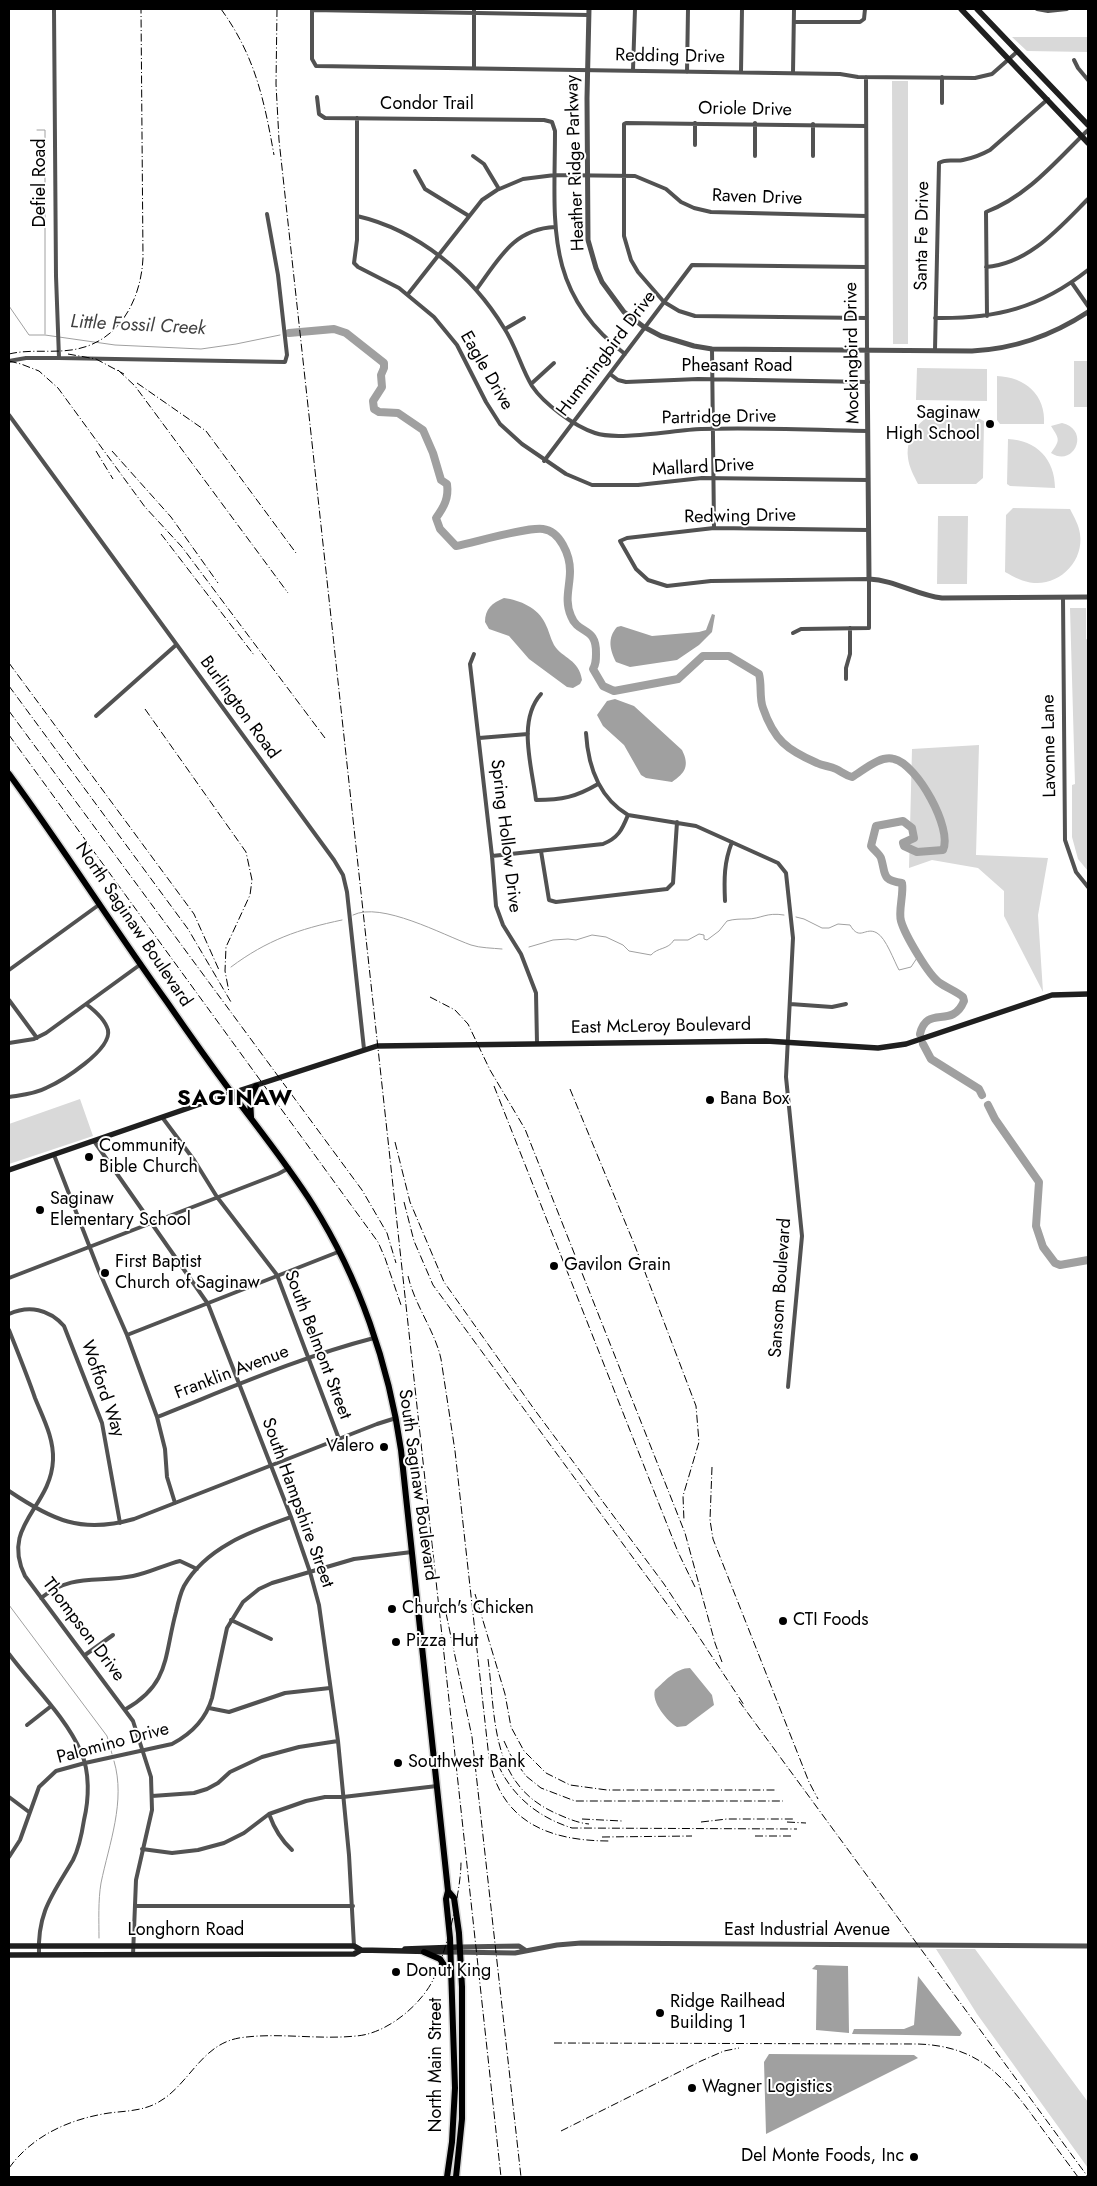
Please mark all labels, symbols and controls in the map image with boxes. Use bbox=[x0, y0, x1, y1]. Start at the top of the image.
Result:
street label: Redding Drive bbox=[615, 45, 725, 69]
street label: Heather Ridge Parkway bbox=[562, 74, 590, 252]
street label: Condor Trail bbox=[380, 94, 474, 116]
street label: Oriole Drive bbox=[698, 98, 792, 122]
street label: Defiel Road bbox=[30, 139, 52, 227]
street label: Santa Fe Drive bbox=[911, 181, 935, 291]
street label: Raven Drive bbox=[711, 186, 803, 210]
street label: Mockingbird Drive bbox=[841, 282, 865, 424]
street label: Hummingbird Drive bbox=[553, 287, 661, 421]
water label: Little Fossil Creek bbox=[70, 311, 206, 341]
street label: Eagle Drive bbox=[455, 328, 517, 414]
street label: Pheasant Road bbox=[681, 356, 793, 378]
place label: Saginaw High School bbox=[886, 403, 980, 446]
street label: Partridge Drive bbox=[662, 406, 776, 430]
marker: Saginaw High School bbox=[984, 418, 996, 430]
street label: Mallard Drive bbox=[651, 455, 755, 481]
street label: Redwing Drive bbox=[684, 505, 796, 529]
street label: Burlington Road bbox=[194, 652, 284, 764]
street label: Lavonne Lane bbox=[1038, 694, 1062, 798]
street label: Spring Hollow Drive bbox=[485, 758, 525, 914]
street label: North Saginaw Boulevard bbox=[70, 839, 196, 1011]
street label: East McLeroy Boulevard bbox=[571, 1015, 751, 1039]
district label: SAGINAW bbox=[176, 1087, 294, 1113]
place label: Bana Box bbox=[720, 1089, 789, 1111]
marker: Bana Box bbox=[704, 1094, 716, 1106]
place label: Community Bible Church bbox=[99, 1136, 198, 1178]
marker: Community Bible Church bbox=[83, 1151, 95, 1163]
place label: Saginaw Elementary School bbox=[50, 1189, 191, 1232]
marker: Saginaw Elementary School bbox=[34, 1204, 46, 1216]
street label: Sansom Boulevard bbox=[765, 1217, 797, 1359]
place label: First Baptist Church of Saginaw bbox=[115, 1252, 260, 1294]
place label: Gavilon Grain bbox=[564, 1255, 671, 1277]
marker: Gavilon Grain bbox=[548, 1260, 560, 1272]
marker: First Baptist Church of Saginaw bbox=[99, 1267, 111, 1279]
street label: South Belmont Street bbox=[279, 1267, 355, 1423]
street label: Wofford Way bbox=[75, 1338, 129, 1440]
street label: Franklin Avenue bbox=[172, 1341, 292, 1405]
street label: South Saginaw Boulevard bbox=[393, 1388, 441, 1582]
street label: South Hampshire Street bbox=[256, 1415, 338, 1591]
place label: Valero bbox=[326, 1436, 374, 1458]
marker: Valero bbox=[378, 1441, 390, 1453]
street label: Thompson Drive bbox=[37, 1574, 129, 1686]
place label: Church's Chicken bbox=[402, 1598, 534, 1620]
marker: Church's Chicken bbox=[386, 1603, 398, 1615]
place label: CTI Foods bbox=[793, 1610, 869, 1632]
marker: CTI Foods bbox=[777, 1615, 789, 1627]
place label: Pizza Hut bbox=[406, 1631, 478, 1653]
marker: Pizza Hut bbox=[390, 1636, 402, 1648]
street label: Palomino Drive bbox=[54, 1719, 172, 1769]
place label: Southwest Bank bbox=[408, 1752, 525, 1774]
marker: Southwest Bank bbox=[392, 1757, 404, 1769]
street label: Longhorn Road bbox=[128, 1920, 244, 1942]
street label: East Industrial Avenue bbox=[724, 1920, 890, 1942]
place label: Donut King bbox=[406, 1961, 491, 1983]
marker: Donut King bbox=[390, 1966, 402, 1978]
place label: Ridge Railhead Building 1 bbox=[670, 1992, 785, 2035]
street label: North Main Street bbox=[426, 1998, 448, 2132]
marker: Ridge Railhead Building 1 bbox=[654, 2007, 666, 2019]
place label: Wagner Logistics bbox=[702, 2077, 832, 2099]
marker: Wagner Logistics bbox=[686, 2082, 698, 2094]
place label: Del Monte Foods, Inc bbox=[741, 2146, 904, 2168]
marker: Del Monte Foods, Inc bbox=[908, 2151, 920, 2163]

